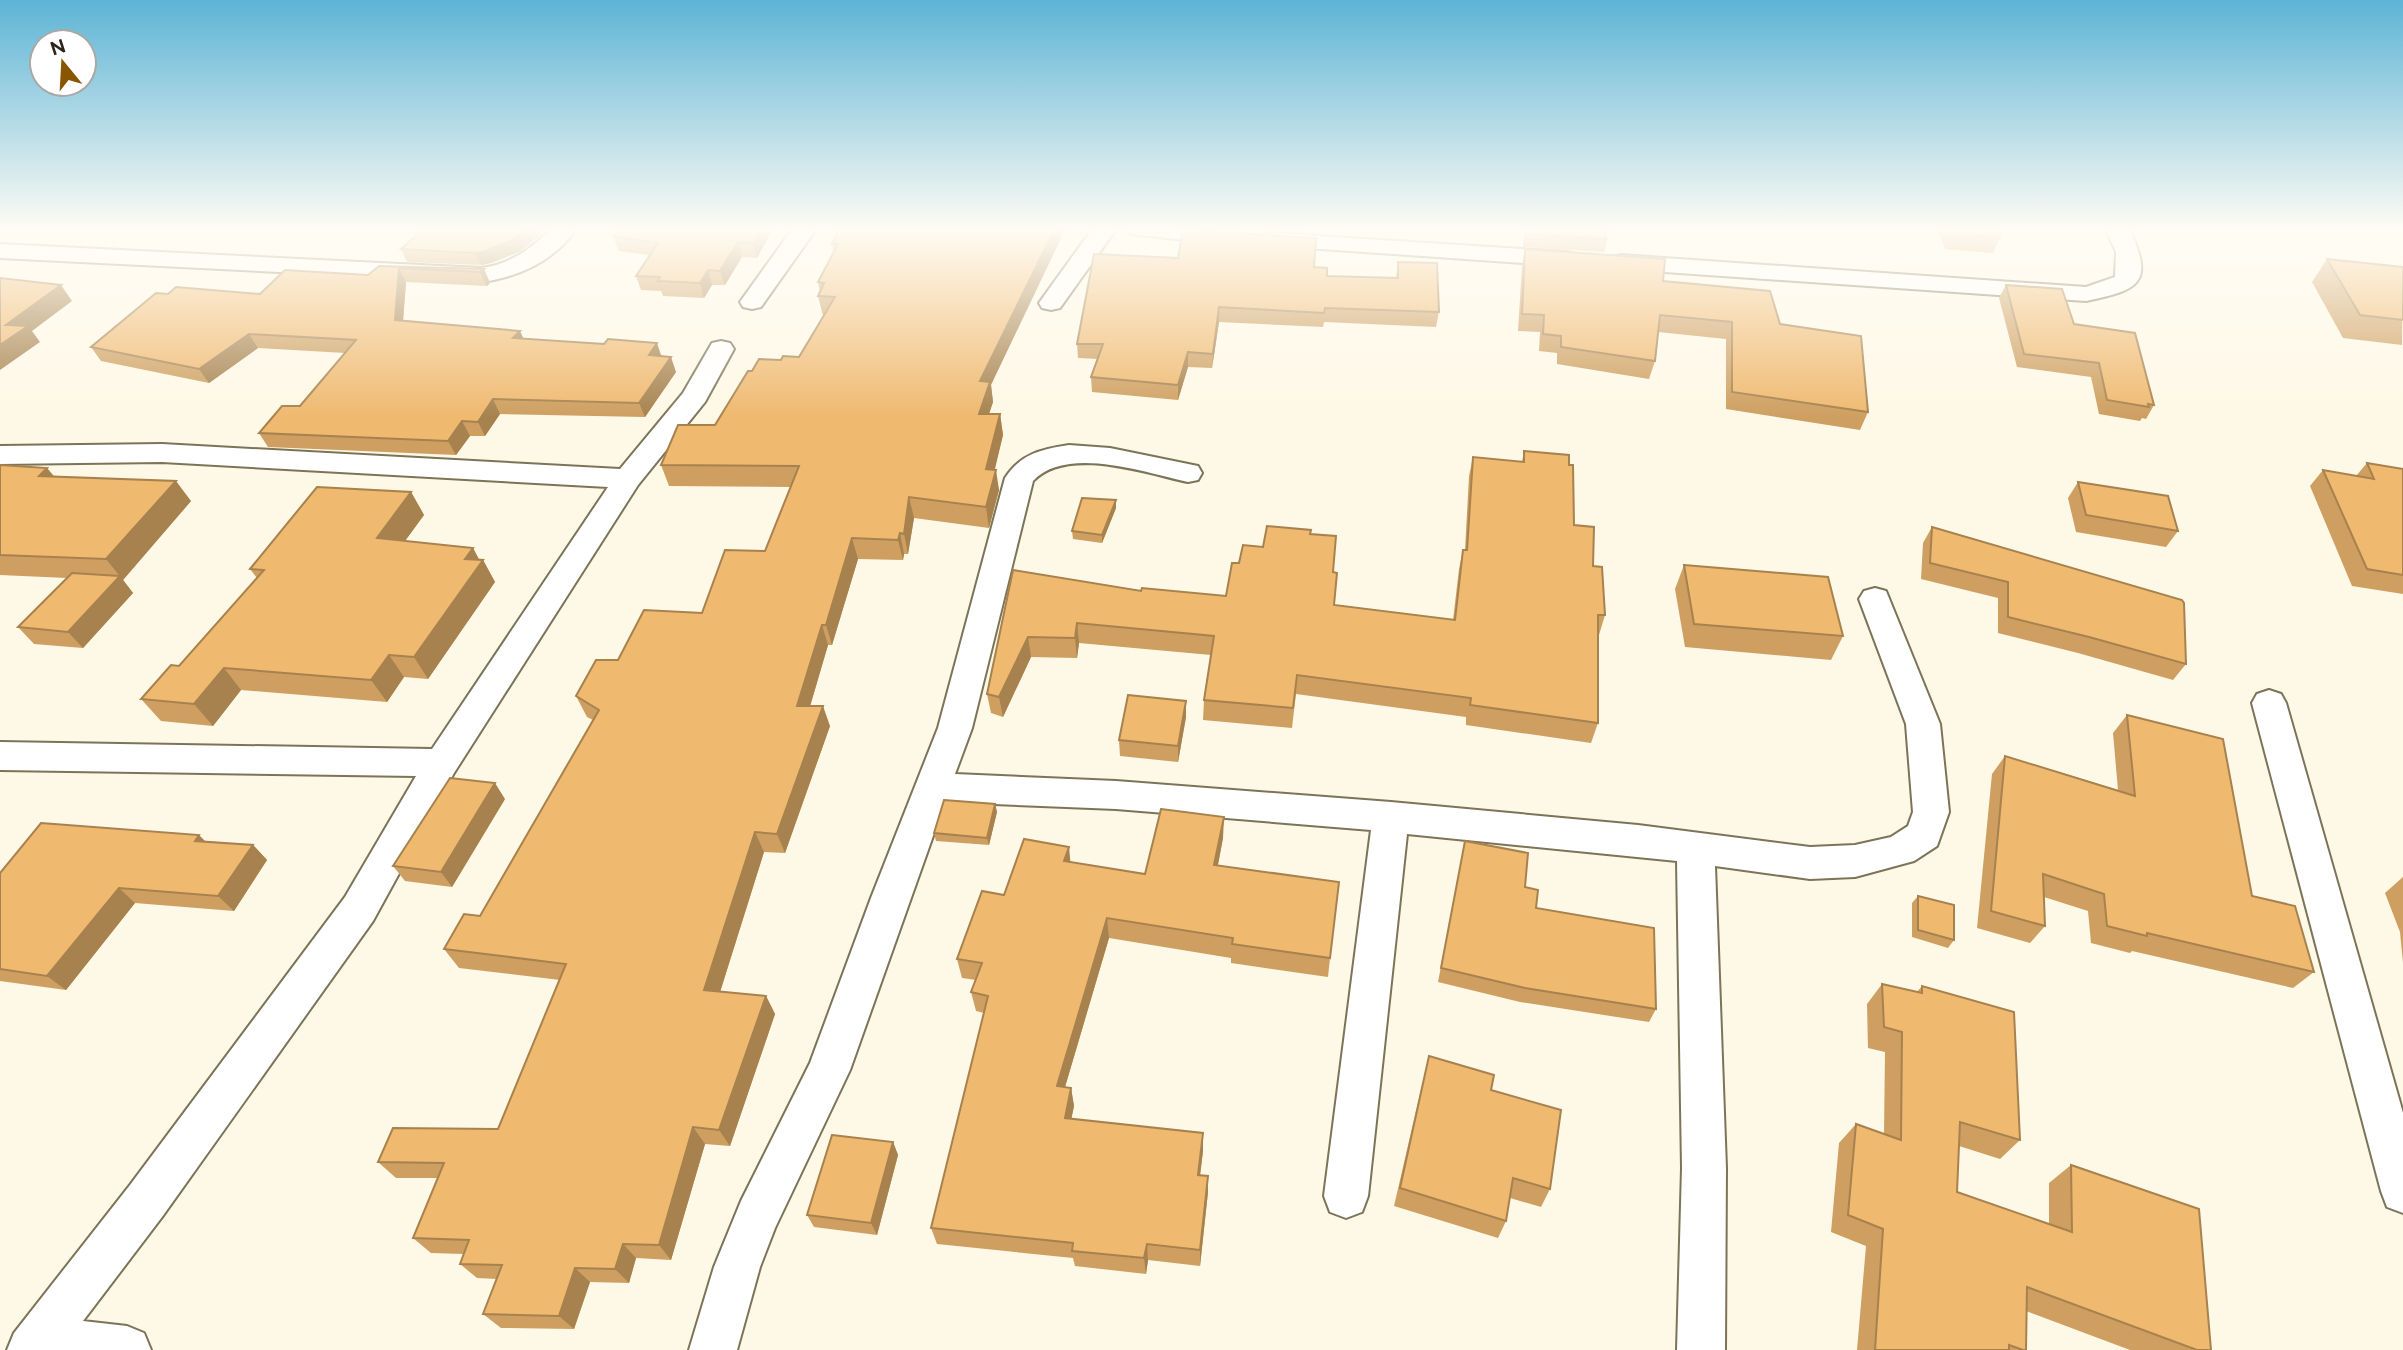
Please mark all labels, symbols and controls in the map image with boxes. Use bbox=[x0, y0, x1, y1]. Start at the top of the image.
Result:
north arrow bbox=[28, 28, 98, 98]
text: N bbox=[47, 34, 68, 60]

